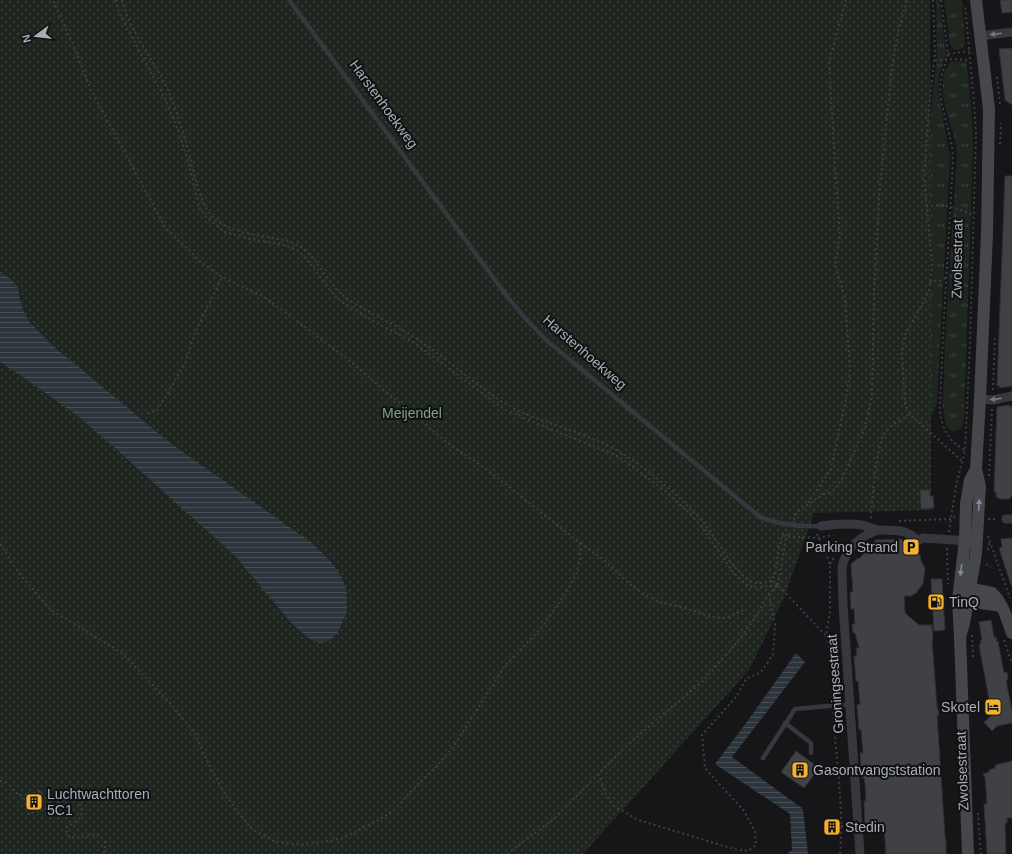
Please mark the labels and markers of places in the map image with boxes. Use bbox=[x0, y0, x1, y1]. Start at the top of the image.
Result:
parking icon: Parking Strand bbox=[901, 537, 921, 557]
place label: Parking Strand bbox=[805, 539, 898, 555]
fuel station icon: TinQ bbox=[926, 592, 946, 612]
place label: TinQ bbox=[949, 594, 979, 610]
hotel icon: Skotel bbox=[983, 697, 1003, 717]
place label: Skotel bbox=[941, 699, 980, 715]
building icon: Gasontvangststation bbox=[790, 760, 810, 780]
place label: Gasontvangststation bbox=[813, 762, 941, 778]
place label: Luchtwachttoren 5C1 bbox=[47, 786, 150, 818]
building icon: Luchtwachttoren 5C1 bbox=[24, 792, 44, 812]
building icon: Stedin bbox=[822, 817, 842, 837]
place label: Stedin bbox=[845, 819, 885, 835]

